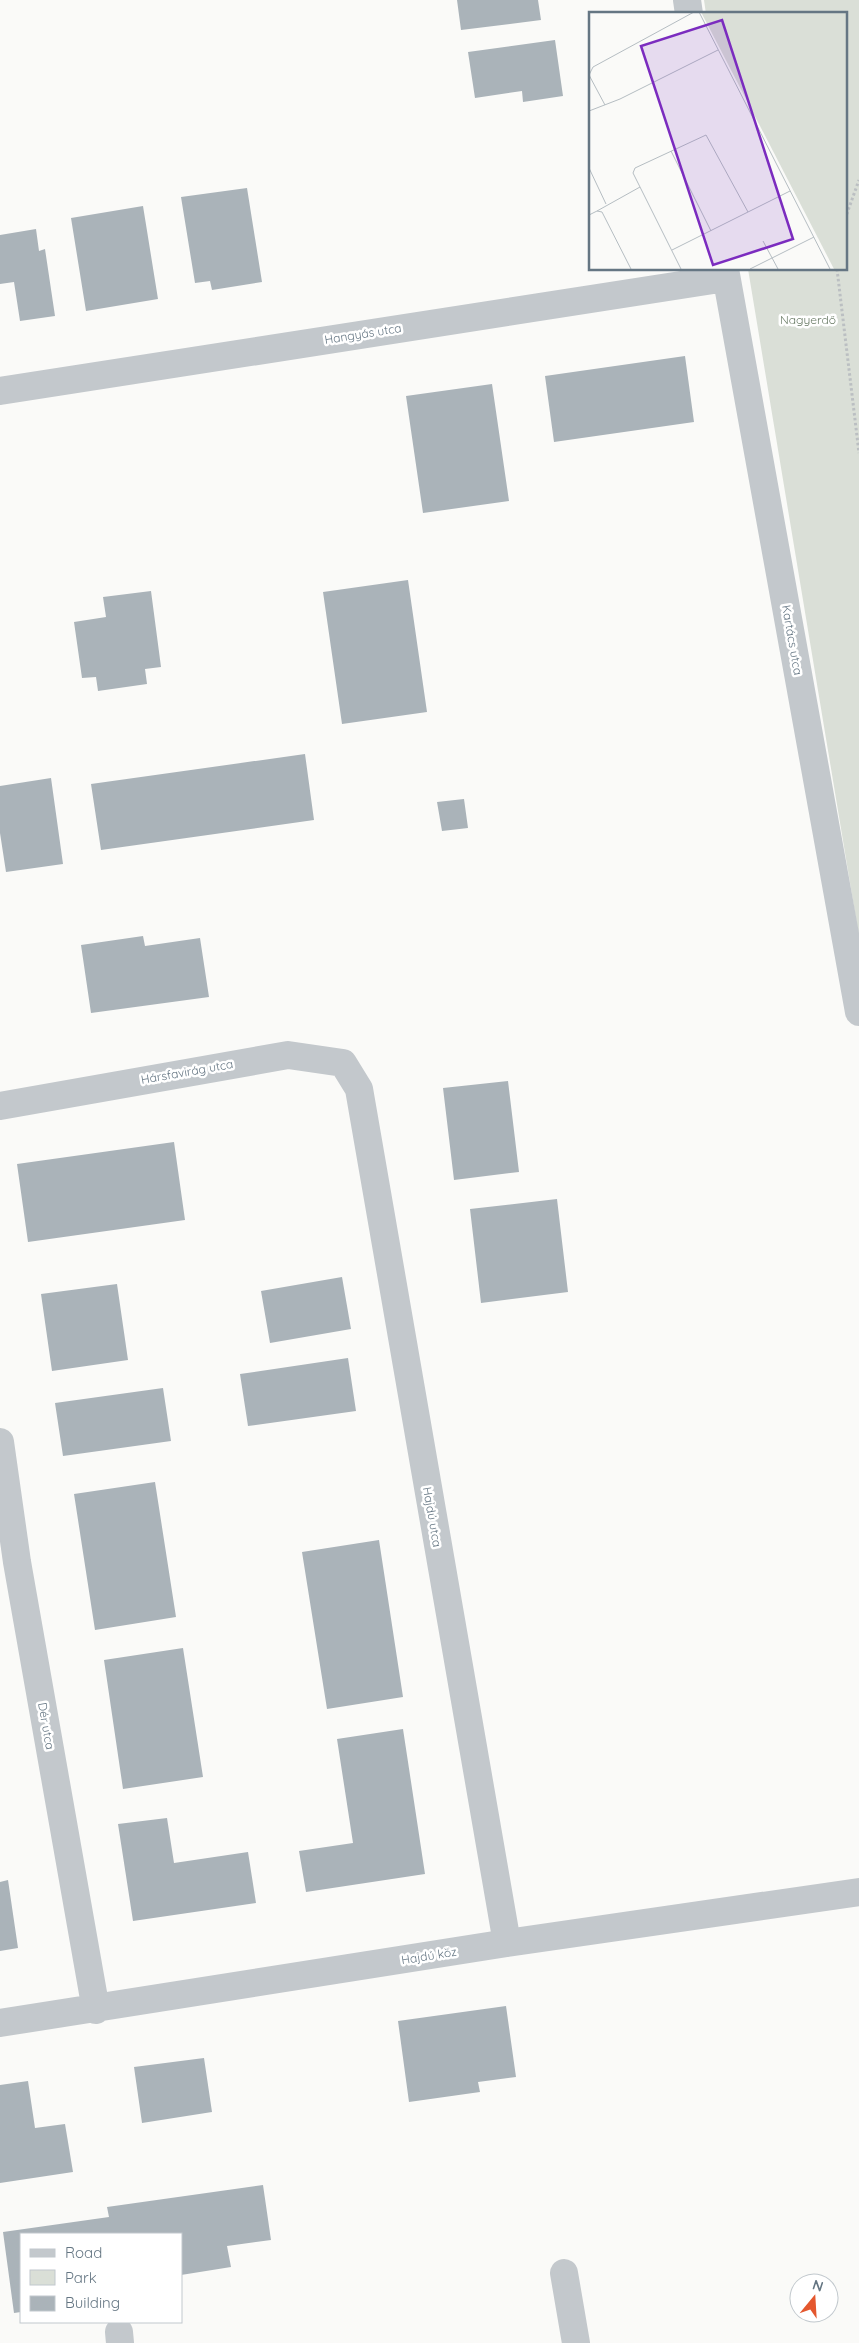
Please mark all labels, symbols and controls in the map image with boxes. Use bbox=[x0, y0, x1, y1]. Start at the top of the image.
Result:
inset map bbox=[589, 12, 846, 270]
park label: Nagyerdő bbox=[780, 312, 836, 327]
street label: Hangyás utca bbox=[323, 320, 402, 347]
street label: Kartács utca bbox=[779, 604, 806, 676]
street label: Hársfavirág utca bbox=[140, 1056, 234, 1087]
street label: Hajdú utca bbox=[420, 1486, 445, 1548]
street label: Dér utca bbox=[35, 1701, 58, 1751]
street label: Hajdú köz bbox=[400, 1944, 458, 1967]
legend bbox=[20, 2233, 182, 2323]
text: Road bbox=[65, 2243, 102, 2262]
text: Park bbox=[65, 2268, 97, 2287]
north arrow bbox=[789, 2273, 839, 2323]
text: N bbox=[810, 2275, 826, 2296]
text: Building bbox=[65, 2293, 120, 2312]

